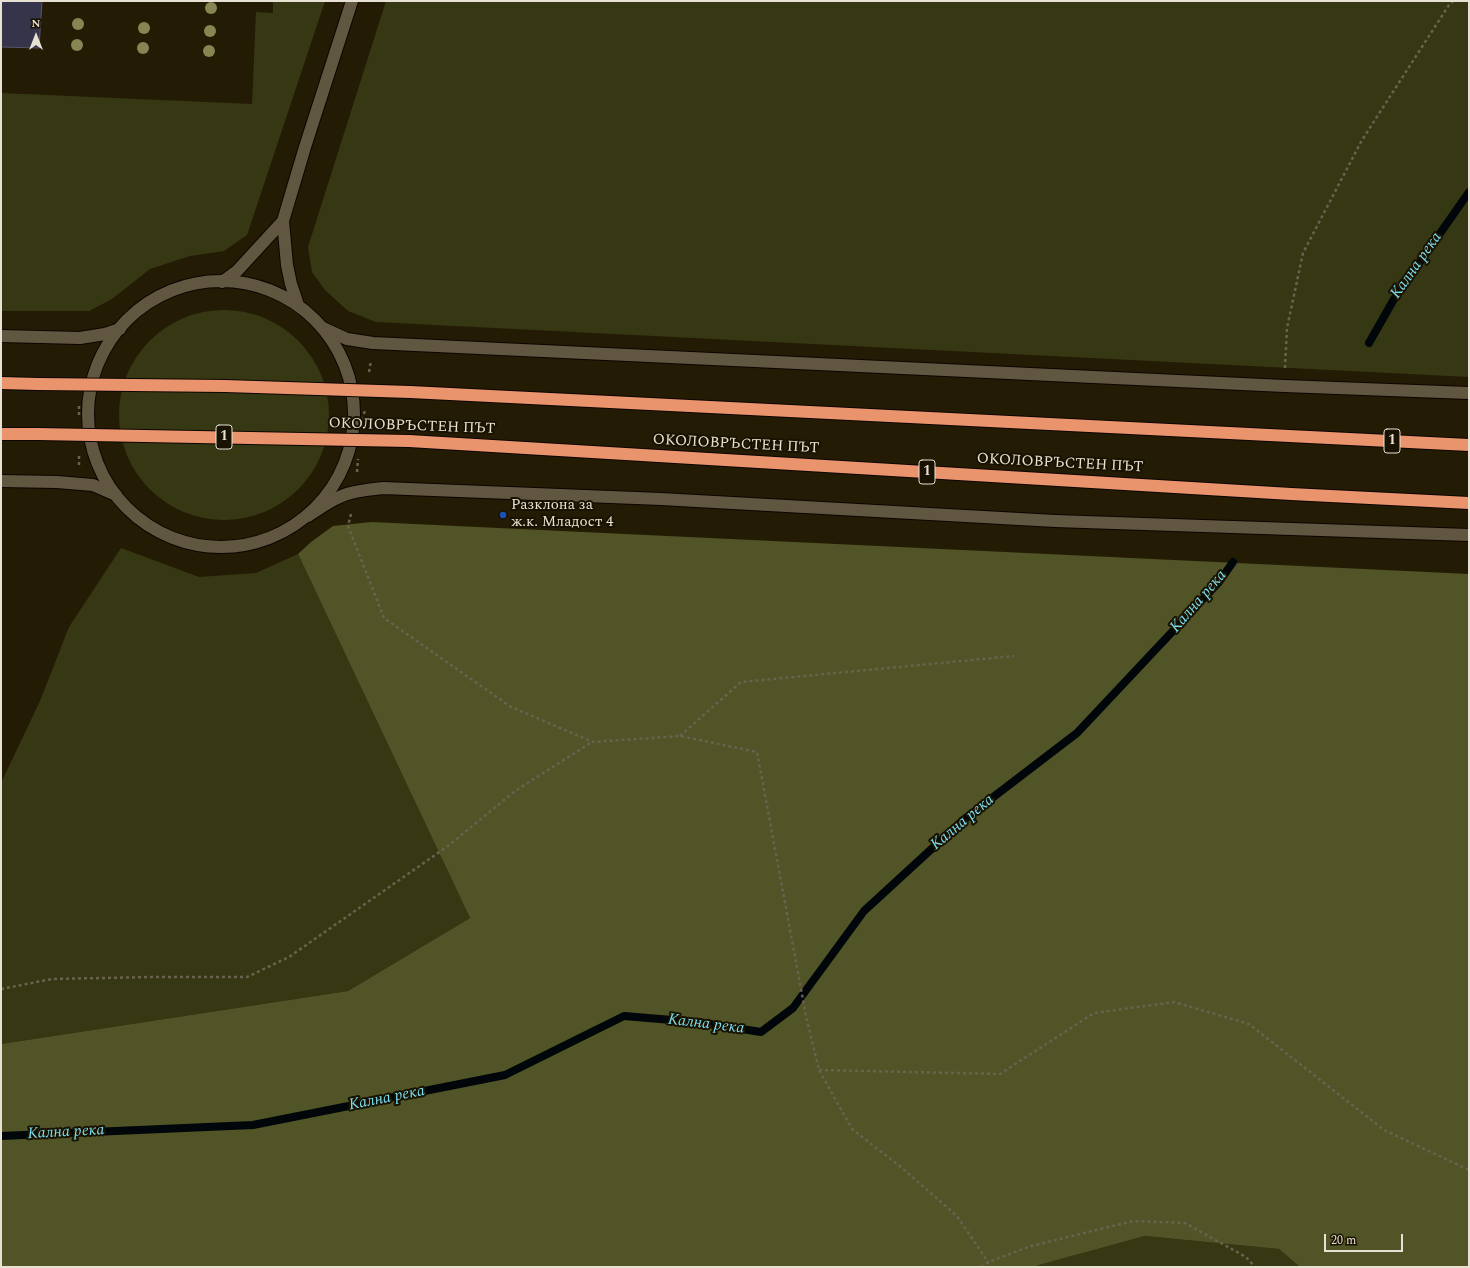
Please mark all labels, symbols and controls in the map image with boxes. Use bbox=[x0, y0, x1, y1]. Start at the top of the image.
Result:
text: N bbox=[32, 15, 40, 32]
north arrow bbox=[16, 16, 56, 56]
water label: Кална река bbox=[1387, 229, 1447, 303]
street label: ОКОЛОВРЪСТЕН ПЪТ bbox=[328, 415, 496, 439]
road number: 1 bbox=[216, 425, 232, 449]
road number: 1 bbox=[1384, 429, 1400, 453]
street label: ОКОЛОВРЪСТЕН ПЪТ bbox=[652, 432, 820, 458]
street label: ОКОЛОВРЪСТЕН ПЪТ bbox=[976, 451, 1144, 477]
road number: 1 bbox=[919, 460, 935, 484]
place label: Разклона за ж.к. Младост 4 bbox=[511, 497, 614, 532]
marker: Разклона за ж.к. Младост 4 bbox=[498, 510, 508, 520]
water label: Кална река bbox=[1167, 567, 1231, 637]
water label: Кална река bbox=[927, 791, 999, 855]
water label: Кална река bbox=[667, 1011, 745, 1039]
water label: Кална река bbox=[347, 1082, 427, 1116]
water label: Кална река bbox=[27, 1121, 105, 1145]
scale bar bbox=[1326, 1226, 1405, 1252]
text: 20 m bbox=[1331, 1231, 1356, 1250]

